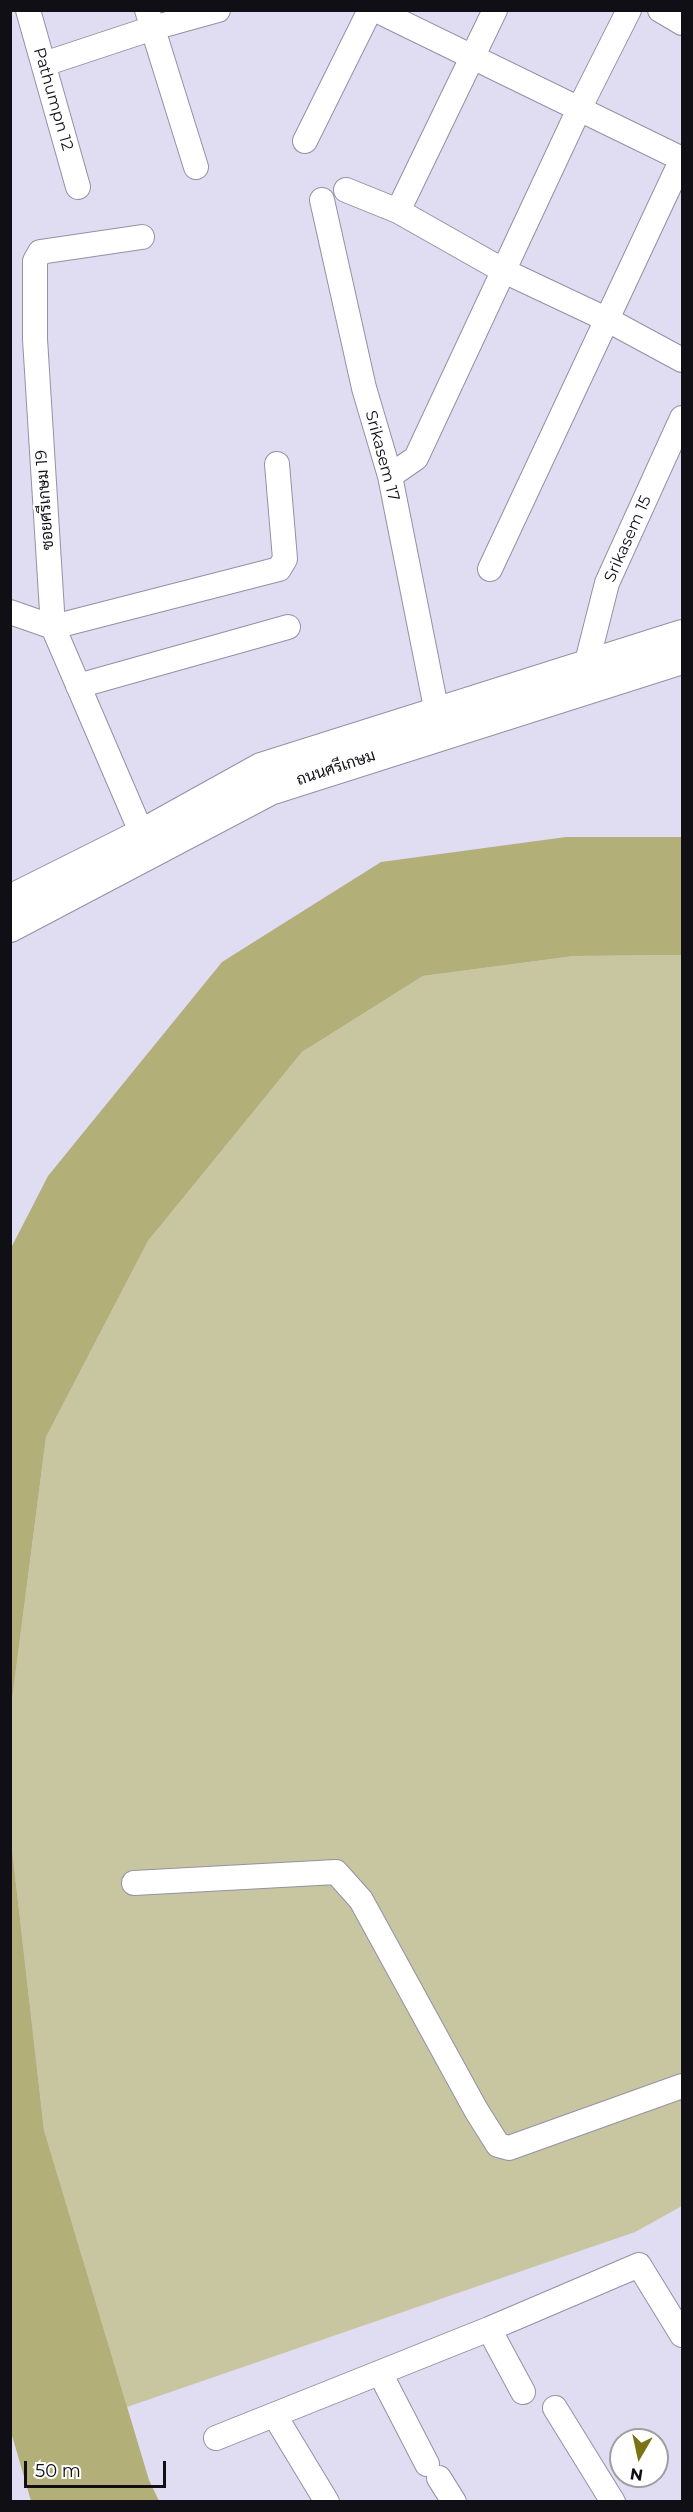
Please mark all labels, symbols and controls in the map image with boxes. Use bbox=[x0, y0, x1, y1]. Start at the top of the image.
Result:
street label: Pathumpn 12 bbox=[29, 45, 77, 153]
street label: Srikasem 17 bbox=[361, 409, 403, 503]
street label: ซอยศรีเกษม 19 bbox=[32, 449, 58, 551]
street label: Srikasem 15 bbox=[600, 493, 656, 585]
street label: ถนนศรีเกษม bbox=[294, 746, 378, 790]
north arrow bbox=[609, 2428, 669, 2488]
scale bar bbox=[27, 2449, 170, 2487]
text: 50 m bbox=[35, 2460, 81, 2482]
text: N bbox=[629, 2464, 644, 2485]

